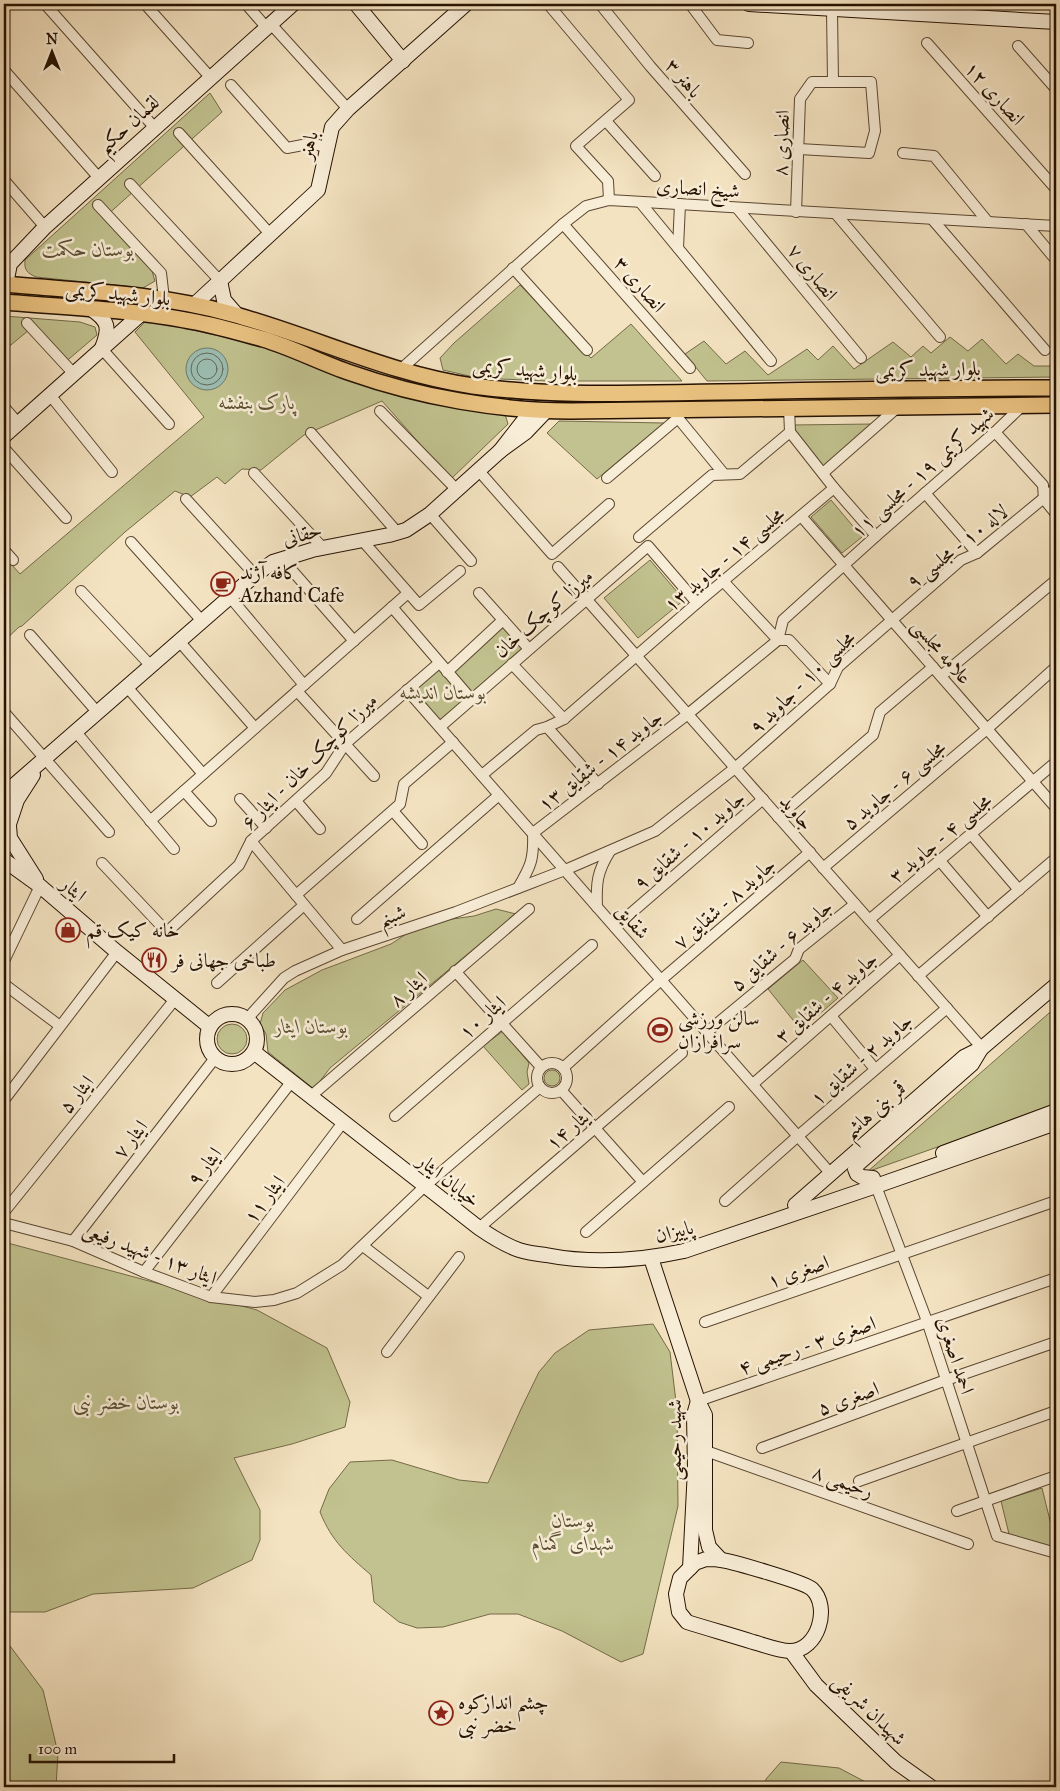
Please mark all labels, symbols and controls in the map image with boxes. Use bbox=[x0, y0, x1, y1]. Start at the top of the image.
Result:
north arrow bbox=[28, 28, 78, 78]
text: N bbox=[46, 31, 58, 48]
street label: باهنر ۳ bbox=[660, 53, 708, 103]
street label: انصاری ۱۲ bbox=[960, 56, 1030, 130]
street label: لقمان حکیم bbox=[92, 90, 170, 164]
street label: انصاری ۸ bbox=[768, 109, 794, 177]
street label: باهنر bbox=[293, 128, 323, 163]
street label: شیخ انصاری bbox=[655, 173, 741, 209]
park label: بوستان حکمت bbox=[42, 237, 135, 262]
street label: انصاری ۷ bbox=[783, 239, 843, 305]
street label: انصاری ۳ bbox=[609, 251, 671, 317]
street label: بلوار شهید کریمی bbox=[64, 276, 172, 312]
street label: بلوار شهید کریمی bbox=[471, 352, 579, 388]
street label: بلوار شهید کریمی bbox=[875, 356, 981, 384]
park label: پارک بنفشه bbox=[219, 390, 298, 417]
street label: شهید کریمی ۱۹ - مجلسی ۱۱ bbox=[846, 401, 1000, 545]
street label: لاله ۱۰ - مجلسی ۹ bbox=[901, 499, 1015, 596]
street label: مجلسی ۱۴ - جاوید ۱۳ bbox=[659, 502, 791, 619]
street label: حقانی bbox=[280, 517, 324, 551]
place label: کافه آژند Azhand Cafe bbox=[239, 560, 344, 607]
street label: میرزا کوچک خان bbox=[488, 563, 598, 663]
cafe icon: کافه آژند Azhand Cafe bbox=[210, 571, 236, 597]
street label: علامه مجلسی bbox=[905, 613, 977, 691]
street label: مجلسی ۱۰ - جاوید ۹ bbox=[744, 625, 862, 741]
park label: بوستان اندیشه bbox=[400, 680, 486, 705]
street label: میرزا کوچک خان - ایثار ۶ bbox=[236, 688, 383, 835]
street label: جاوید ۱۴ - شقایق ۱۳ bbox=[533, 704, 668, 817]
street label: مجلسی ۶ - جاوید ۵ bbox=[838, 735, 952, 837]
street label: جاوید ۱۰ - شقایق ۹ bbox=[629, 785, 750, 896]
street label: مجلسی ۴ - جاوید ۳ bbox=[884, 788, 998, 890]
street label: جاوید bbox=[775, 789, 819, 835]
street label: جاوید ۸ - شقایق ۷ bbox=[668, 852, 781, 955]
street label: ایثار bbox=[55, 870, 92, 907]
street label: جاوید ۶ - شقایق ۵ bbox=[725, 894, 838, 997]
street label: شقایق bbox=[610, 898, 655, 944]
street label: شبنم bbox=[375, 899, 411, 938]
shop icon: خانه کیک قم bbox=[55, 917, 81, 943]
place label: خانه کیک قم bbox=[86, 918, 180, 949]
street label: جاوید ۴ - شقایق ۳ bbox=[770, 946, 883, 1049]
restaurant icon: طباخی جهانی فر bbox=[141, 947, 167, 973]
place label: طباخی جهانی فر bbox=[170, 948, 276, 973]
street label: ایثار ۸ bbox=[384, 966, 432, 1012]
street label: ایثار ۱۰ bbox=[454, 990, 510, 1044]
place label: سالن ورزشی سرافرازان bbox=[678, 1006, 760, 1055]
street label: جاوید ۲ - شقایق ۱ bbox=[805, 1008, 918, 1111]
park label: بوستان ایثار bbox=[272, 1014, 348, 1039]
sports icon: سالن ورزشی سرافرازان bbox=[647, 1017, 673, 1043]
street label: ایثار ۵ bbox=[53, 1070, 99, 1118]
street label: قمر بنی هاشم bbox=[838, 1076, 916, 1150]
street label: ایثار ۱۴ bbox=[541, 1101, 597, 1155]
street label: ایثار ۷ bbox=[108, 1115, 152, 1163]
street label: ایثار ۹ bbox=[182, 1142, 226, 1190]
street label: خیابان ایثار bbox=[411, 1147, 485, 1212]
street label: ایثار ۱۱ bbox=[238, 1170, 290, 1228]
street label: پاییزان bbox=[652, 1214, 698, 1250]
street label: ایثار ۱۳ - شهید رفیعی bbox=[79, 1216, 220, 1291]
street label: اصغری ۱ bbox=[764, 1249, 832, 1294]
street label: اصغری ۳ - رحیمی ۴ bbox=[735, 1310, 879, 1382]
street label: احمد اصغری bbox=[931, 1313, 980, 1397]
street label: اصغری ۵ bbox=[814, 1376, 882, 1421]
park label: بوستان خضر نبی bbox=[73, 1390, 179, 1417]
street label: شهید رحیمی bbox=[662, 1399, 688, 1481]
street label: رحیمی ۸ bbox=[809, 1459, 877, 1505]
park label: بوستان شهدای گمنام bbox=[531, 1508, 615, 1561]
street label: شهیدان شریفی bbox=[826, 1668, 912, 1752]
place label: چشم اندازکوه خضر نبی bbox=[458, 1690, 549, 1740]
place icon: چشم اندازکوه خضر نبی bbox=[428, 1700, 454, 1726]
scale bar bbox=[30, 1731, 174, 1763]
text: 100 m bbox=[38, 1740, 78, 1758]

